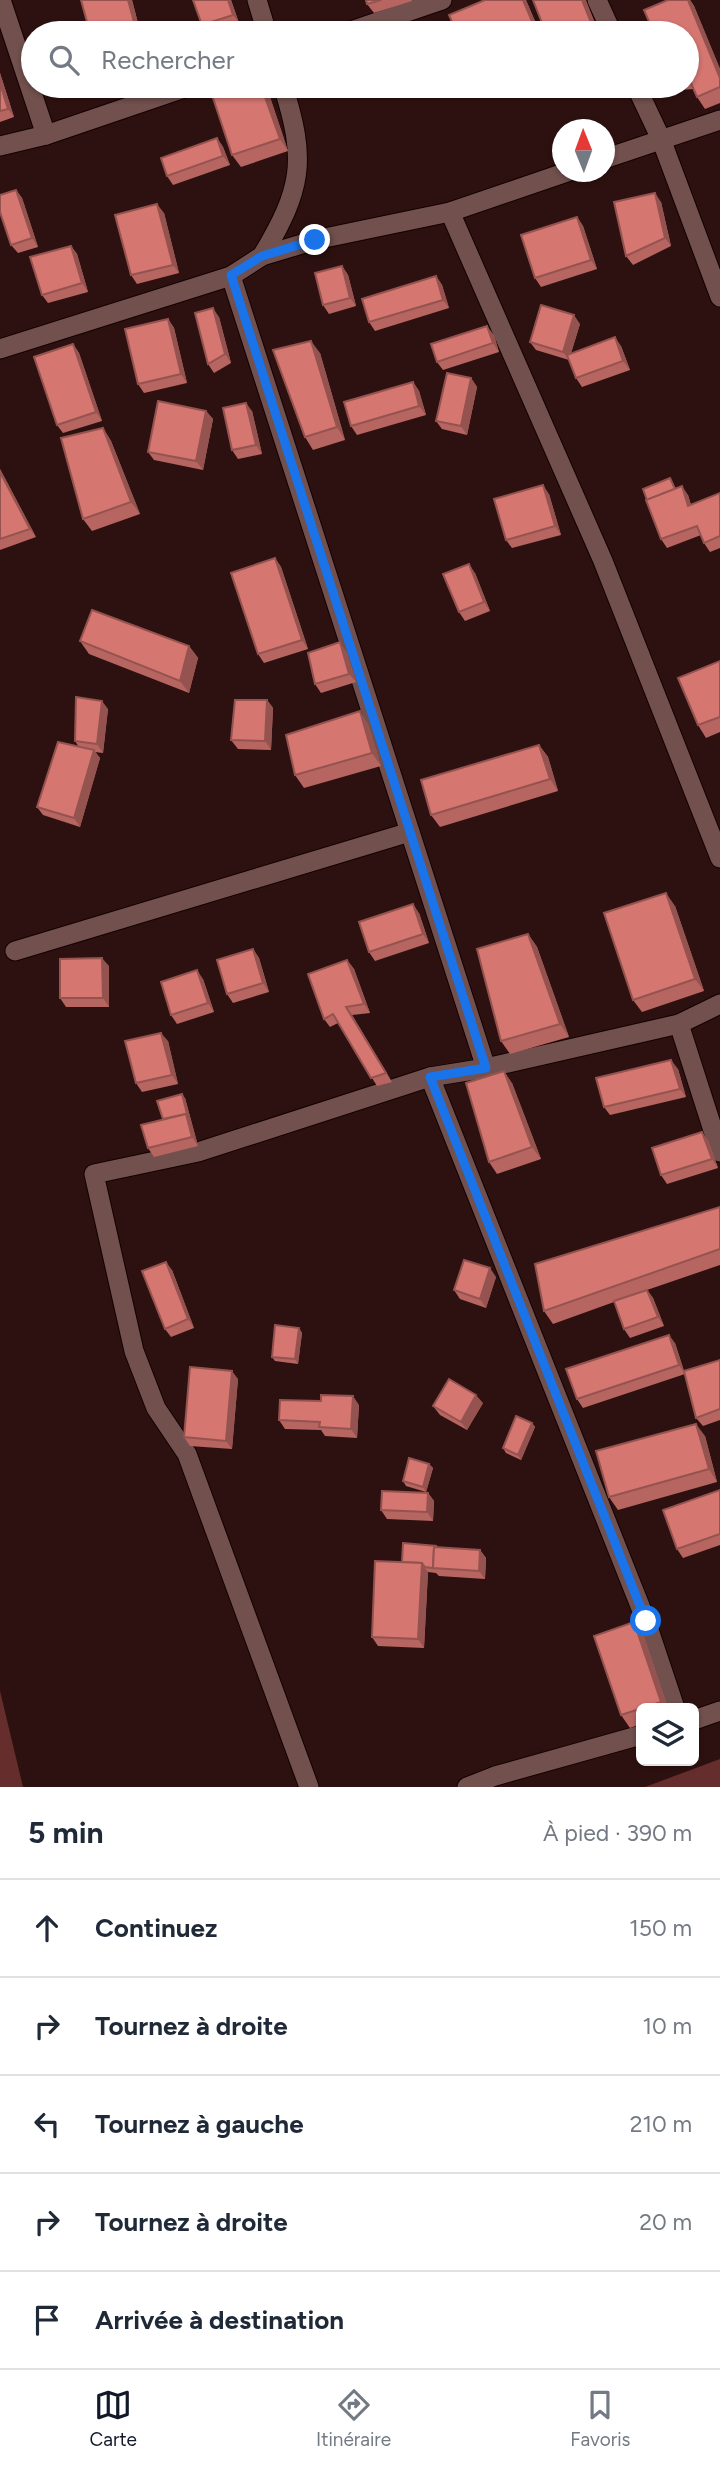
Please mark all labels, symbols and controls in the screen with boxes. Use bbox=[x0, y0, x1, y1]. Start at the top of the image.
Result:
search box bbox=[21, 21, 699, 98]
icon: search bbox=[45, 41, 83, 79]
text: Rechercher bbox=[101, 44, 235, 76]
north arrow bbox=[552, 119, 615, 182]
route end bbox=[299, 224, 330, 255]
route start bbox=[630, 1605, 661, 1636]
map controls bbox=[636, 1703, 699, 1766]
button: layers bbox=[636, 1703, 699, 1766]
text: 5 min bbox=[28, 1814, 104, 1851]
text: À pied · 390 m bbox=[543, 1819, 692, 1847]
icon: ahead bbox=[28, 1909, 66, 1947]
text: Continuez bbox=[95, 1912, 217, 1944]
text: 150 m bbox=[629, 1914, 692, 1942]
icon: right bbox=[28, 2007, 66, 2045]
text: Tournez à droite bbox=[95, 2010, 288, 2042]
text: 10 m bbox=[643, 2012, 692, 2040]
icon: left bbox=[28, 2105, 66, 2143]
text: Tournez à gauche bbox=[95, 2108, 304, 2140]
text: 210 m bbox=[630, 2110, 692, 2138]
icon: right bbox=[28, 2203, 66, 2241]
text: Tournez à droite bbox=[95, 2206, 288, 2238]
text: 20 m bbox=[639, 2208, 692, 2236]
icon: arrive bbox=[28, 2301, 66, 2339]
text: Arrivée à destination bbox=[95, 2304, 344, 2336]
tab: Carte bbox=[90, 2386, 137, 2451]
tab: Itinéraire bbox=[316, 2386, 391, 2451]
tab: Favoris bbox=[570, 2386, 630, 2451]

